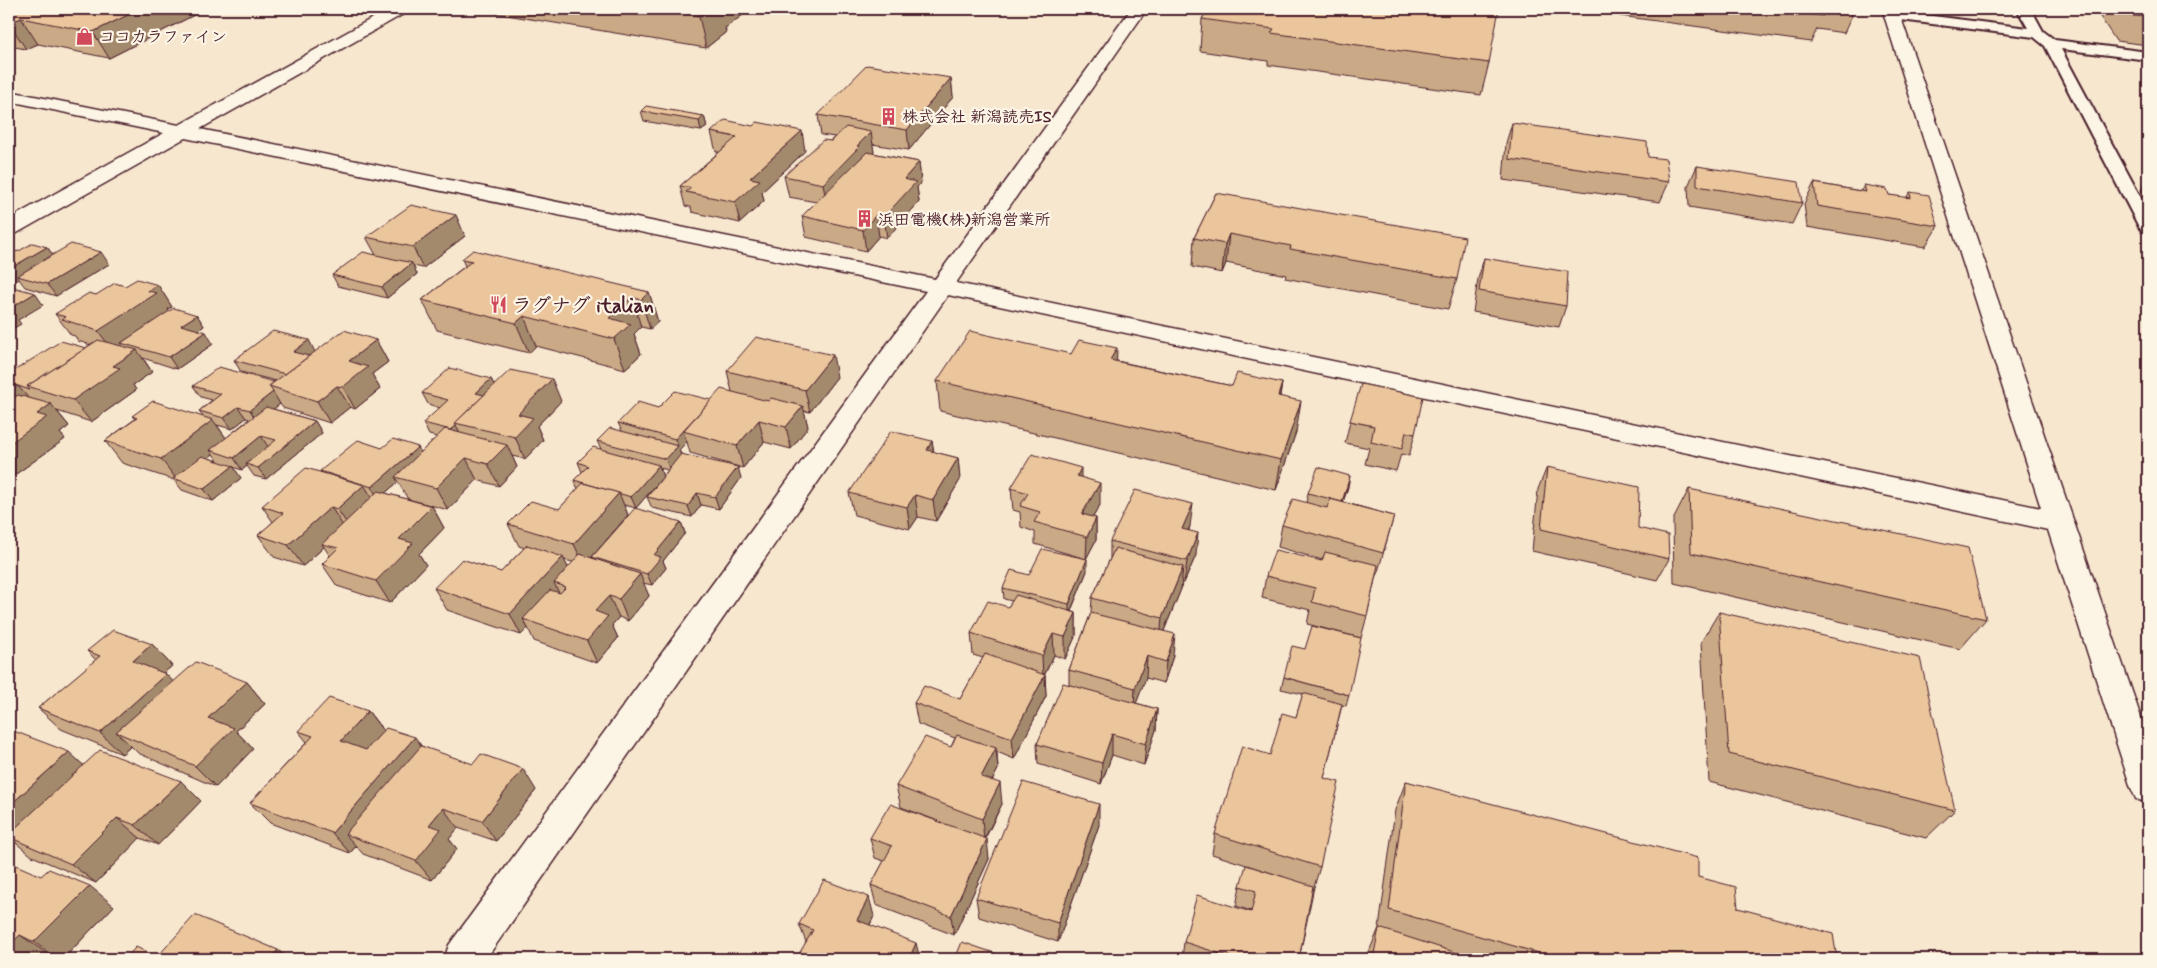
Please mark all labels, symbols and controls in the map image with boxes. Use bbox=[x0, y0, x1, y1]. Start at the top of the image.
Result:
shop icon: ココカラファイン bbox=[75, 26, 95, 46]
place label: ココカラファイン bbox=[99, 27, 227, 48]
building icon: 株式会社 新潟読売IS bbox=[878, 106, 898, 126]
place label: 株式会社 新潟読売IS bbox=[902, 107, 1052, 128]
building icon: 浜田電機(株)新潟営業所 bbox=[854, 209, 874, 229]
place label: 浜田電機(株)新潟営業所 bbox=[878, 210, 1051, 231]
place label: ラグナグ italian bbox=[512, 293, 654, 320]
restaurant icon: ラグナグ italian bbox=[488, 295, 508, 315]

